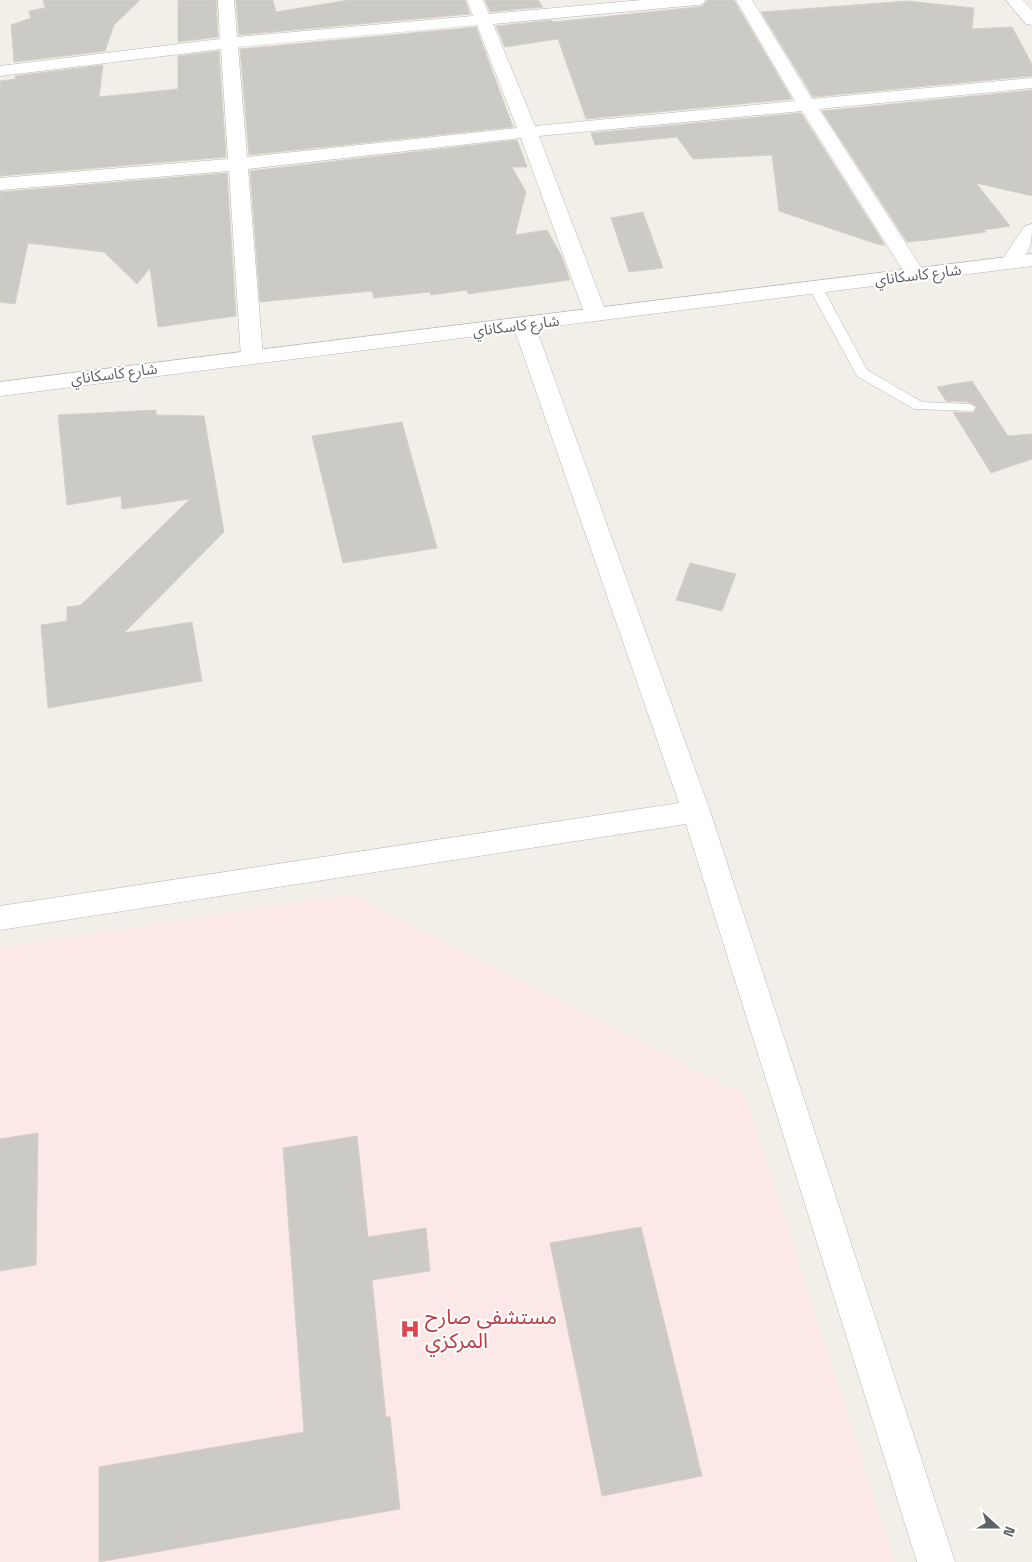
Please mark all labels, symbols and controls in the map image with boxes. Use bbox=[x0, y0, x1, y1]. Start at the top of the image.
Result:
street label: شارع كاسكاناي bbox=[874, 260, 963, 292]
street label: شارع كاسكاناي bbox=[472, 311, 561, 343]
street label: شارع كاسكاناي bbox=[70, 359, 159, 391]
place label: مستشفى صارح المركزي bbox=[425, 1303, 557, 1357]
hospital icon: مستشفى صارح المركزي bbox=[399, 1318, 421, 1340]
north arrow bbox=[972, 1502, 1022, 1552]
text: N bbox=[999, 1524, 1019, 1539]

